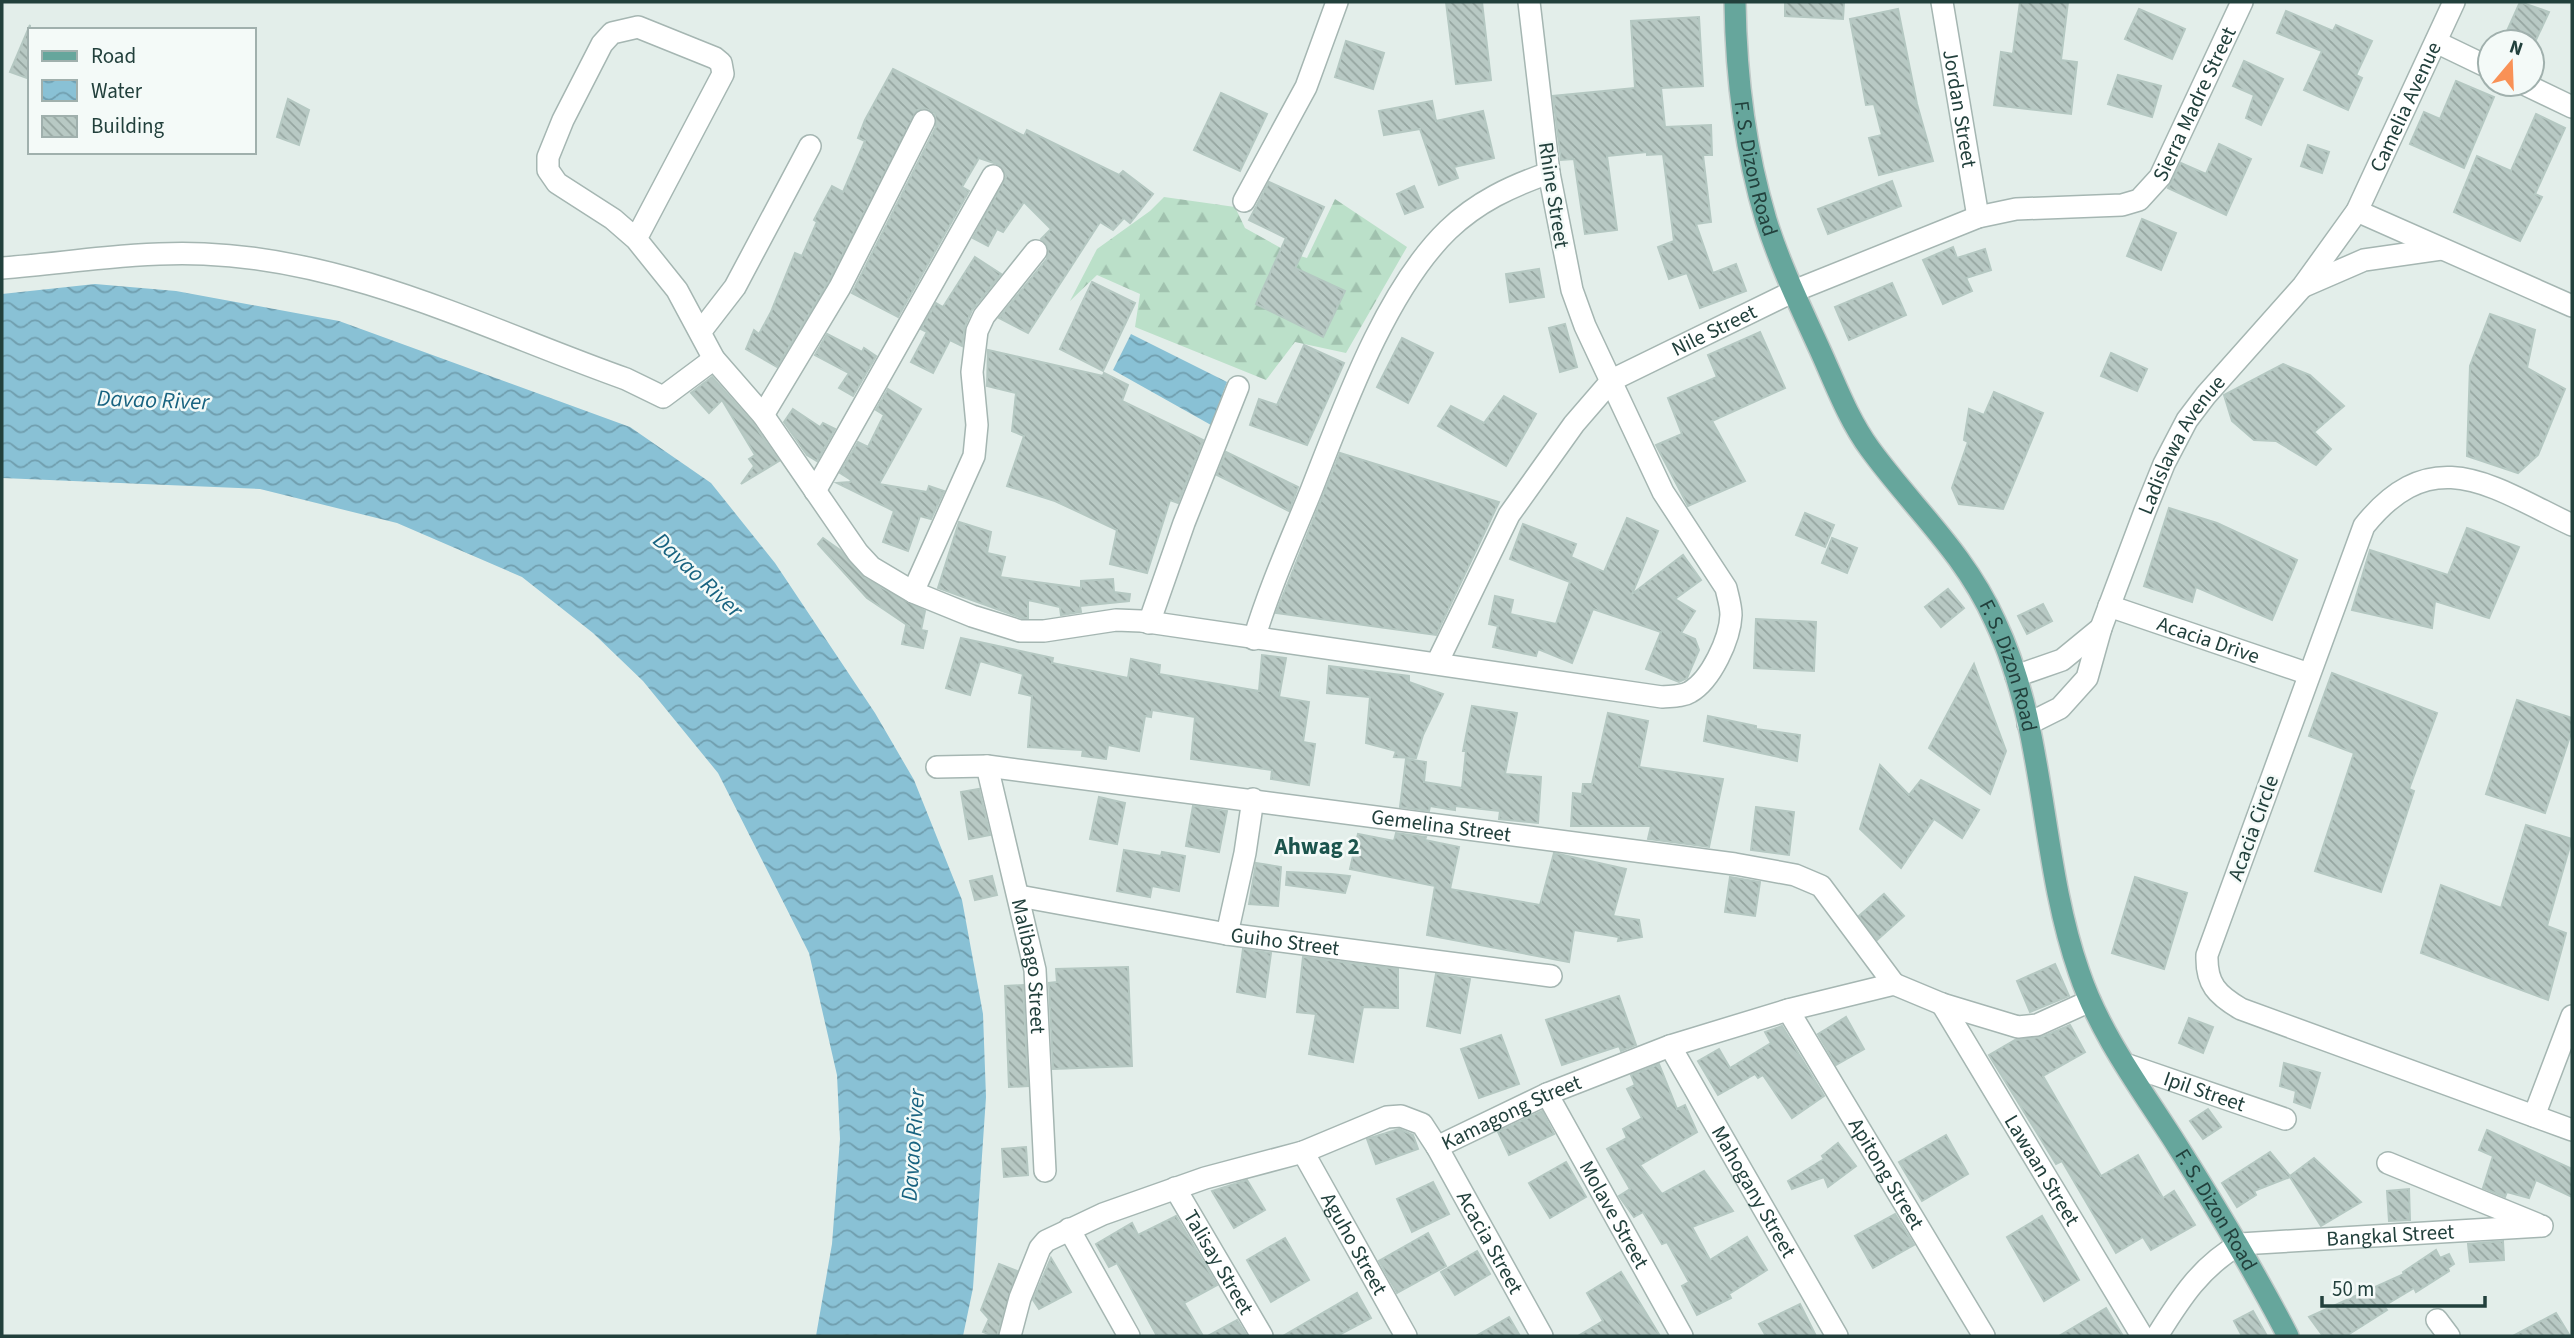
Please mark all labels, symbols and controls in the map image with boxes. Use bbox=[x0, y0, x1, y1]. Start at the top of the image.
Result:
street label: Sierra Madre Street bbox=[2145, 22, 2243, 186]
legend bbox=[28, 28, 256, 154]
north arrow bbox=[2476, 28, 2546, 98]
text: N bbox=[2506, 34, 2526, 63]
street label: Camelia Avenue bbox=[2362, 37, 2449, 177]
text: Road bbox=[91, 41, 136, 71]
street label: Jordan Street bbox=[1935, 47, 1984, 170]
text: Water bbox=[91, 76, 143, 106]
street label: F. S. Dizon Road bbox=[1727, 99, 1785, 240]
text: Building bbox=[91, 111, 165, 141]
street label: Rhine Street bbox=[1531, 140, 1577, 250]
street label: Nile Street bbox=[1666, 297, 1762, 364]
street label: Ladislawa Avenue bbox=[2130, 368, 2232, 519]
water label: Davao River bbox=[96, 382, 211, 418]
water label: Davao River bbox=[646, 525, 751, 626]
street label: F. S. Dizon Road bbox=[1972, 594, 2045, 734]
street label: Acacia Drive bbox=[2153, 608, 2264, 671]
street label: Acacia Circle bbox=[2220, 771, 2286, 885]
street label: Gemelina Street bbox=[1369, 801, 1513, 850]
district label: Ahwag 2 bbox=[1273, 830, 1360, 863]
street label: Malibago Street bbox=[1004, 895, 1053, 1035]
street label: Guiho Street bbox=[1229, 920, 1341, 963]
street label: Ipil Street bbox=[2160, 1063, 2249, 1119]
street label: Kamagong Street bbox=[1436, 1067, 1586, 1158]
water label: Davao River bbox=[893, 1087, 933, 1202]
street label: Lawaan Street bbox=[1997, 1109, 2087, 1232]
street label: Apitong Street bbox=[1841, 1112, 1932, 1235]
street label: Mahogany Street bbox=[1704, 1120, 1804, 1263]
street label: F. S. Dizon Road bbox=[2168, 1143, 2265, 1276]
street label: Molave Street bbox=[1572, 1155, 1656, 1274]
street label: Acacia Street bbox=[1449, 1185, 1531, 1299]
street label: Aguho Street bbox=[1314, 1187, 1395, 1300]
street label: Talisay Street bbox=[1176, 1204, 1261, 1320]
street label: Bangkal Street bbox=[2326, 1216, 2455, 1254]
scale bar bbox=[2322, 1264, 2485, 1308]
text: 50 m bbox=[2332, 1274, 2374, 1304]

